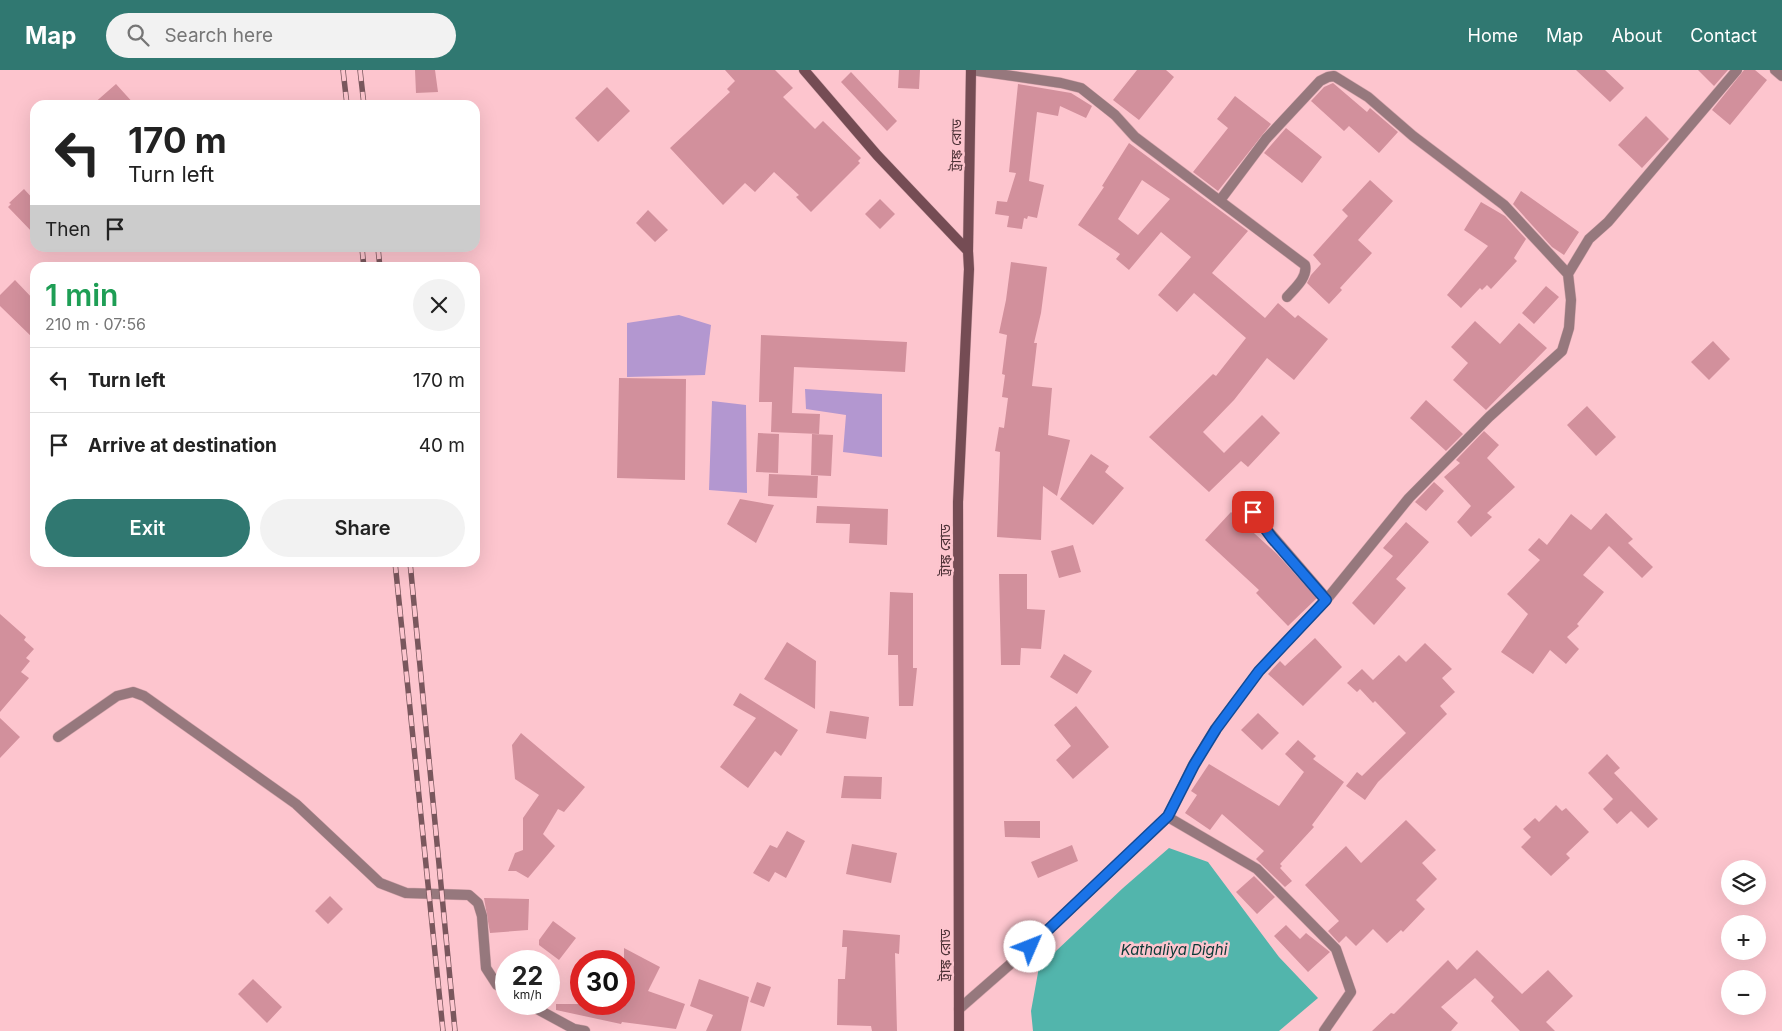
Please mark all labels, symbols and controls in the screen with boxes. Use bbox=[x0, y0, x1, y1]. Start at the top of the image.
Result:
search box bbox=[106, 13, 456, 58]
text: Map bbox=[25, 21, 76, 50]
icon: search bbox=[124, 21, 152, 49]
text: Search here bbox=[164, 24, 273, 47]
text: Home bbox=[1468, 25, 1518, 46]
text: Map bbox=[1546, 25, 1583, 46]
text: About bbox=[1611, 25, 1662, 46]
text: Contact bbox=[1690, 25, 1757, 46]
street label: ট্রাঙ্ক রোড bbox=[947, 118, 964, 172]
text: 170 m bbox=[128, 119, 227, 161]
icon: left bbox=[45, 120, 110, 185]
text: Turn left bbox=[128, 161, 214, 187]
icon: arrive bbox=[101, 215, 129, 243]
text: Then bbox=[45, 218, 91, 241]
text: 1 min bbox=[45, 277, 118, 313]
button: close bbox=[413, 279, 465, 331]
text: 210 m · 07:56 bbox=[45, 314, 146, 334]
icon: left bbox=[45, 366, 73, 394]
text: Turn left bbox=[88, 369, 166, 392]
text: 170 m bbox=[413, 369, 465, 392]
icon: arrive bbox=[45, 431, 73, 459]
text: Arrive at destination bbox=[88, 434, 277, 457]
text: 40 m bbox=[419, 434, 465, 457]
pin bbox=[1232, 491, 1274, 533]
icon: arrive bbox=[1239, 498, 1267, 526]
button: Exit bbox=[45, 499, 250, 557]
button: Share bbox=[260, 499, 465, 557]
street label: ট্রাঙ্ক রোড bbox=[936, 523, 953, 577]
map controls bbox=[1721, 860, 1766, 1015]
button: layers bbox=[1721, 860, 1766, 905]
button: + bbox=[1721, 915, 1766, 960]
position arrow bbox=[1003, 920, 1055, 972]
street label: ট্রাঙ্ক রোড bbox=[936, 928, 953, 982]
water label: Kathaliya Dighi bbox=[1121, 940, 1228, 959]
speed limit sign: 30 bbox=[570, 950, 635, 1015]
text: 22 bbox=[512, 961, 543, 991]
button: − bbox=[1721, 970, 1766, 1015]
text: km/h bbox=[513, 987, 542, 1002]

